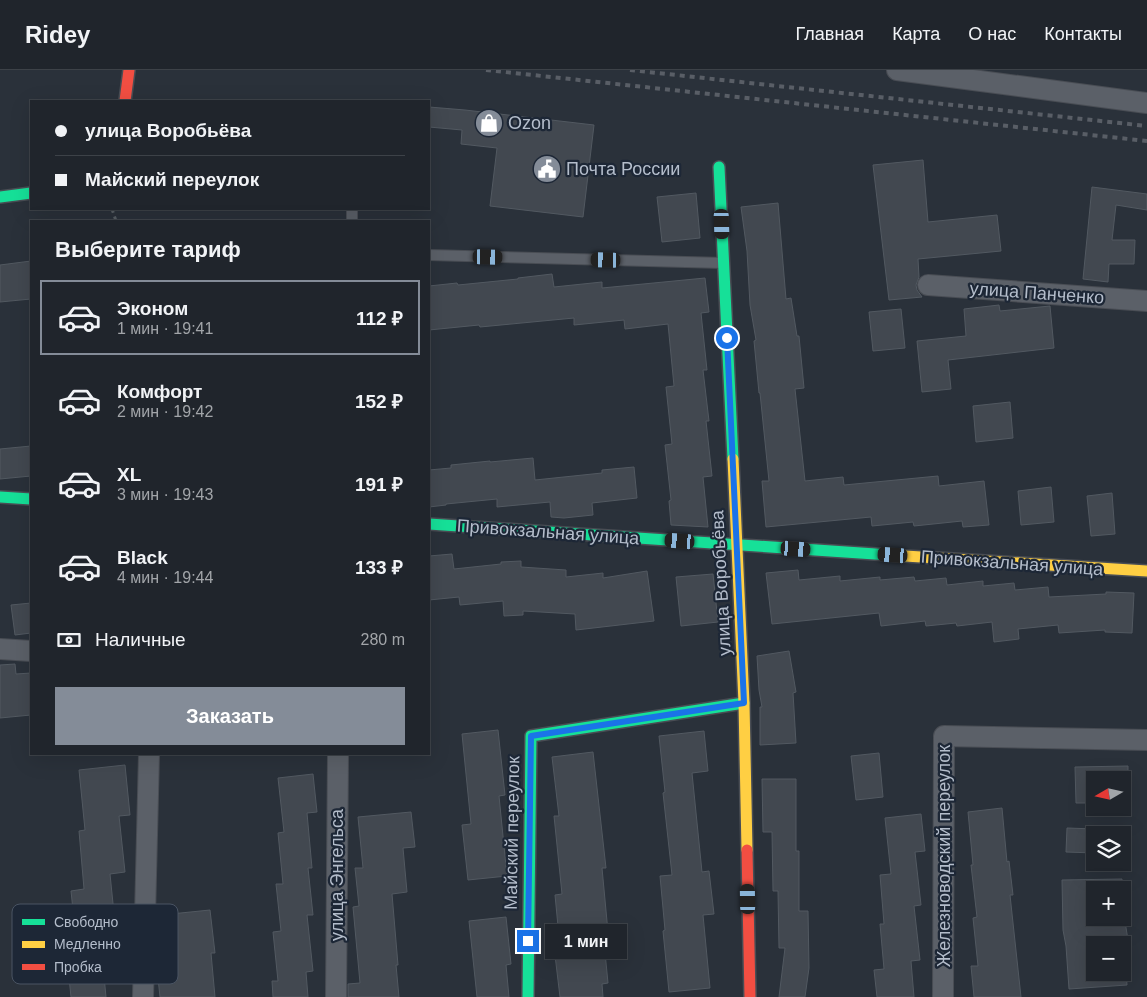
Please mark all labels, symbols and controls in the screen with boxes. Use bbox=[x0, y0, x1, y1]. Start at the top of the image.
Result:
text: Ridey bbox=[25, 21, 90, 48]
text: Главная bbox=[796, 24, 864, 44]
text: Карта bbox=[892, 24, 940, 44]
text: О нас bbox=[968, 24, 1016, 44]
text: Контакты bbox=[1044, 24, 1122, 44]
shop icon: Ozon bbox=[474, 108, 504, 138]
place label: Ozon bbox=[508, 113, 551, 133]
text: улица Воробьёва bbox=[85, 120, 251, 141]
public building icon: Почта России bbox=[532, 154, 562, 184]
place label: Почта России bbox=[566, 159, 680, 179]
text: Майский переулок bbox=[85, 169, 259, 190]
car bbox=[713, 209, 730, 239]
text: Выберите тариф bbox=[55, 237, 241, 262]
car bbox=[472, 249, 503, 265]
car bbox=[590, 252, 621, 268]
street label: улица Панченко bbox=[969, 278, 1105, 308]
icon: car bbox=[57, 295, 102, 340]
text: Эконом bbox=[117, 298, 188, 319]
text: 112 ₽ bbox=[356, 308, 403, 329]
text: 1 мин · 19:41 bbox=[117, 320, 213, 337]
route start bbox=[716, 327, 738, 349]
icon: car bbox=[57, 378, 102, 423]
text: Комфорт bbox=[117, 381, 202, 402]
text: 152 ₽ bbox=[355, 391, 403, 412]
text: 2 мин · 19:42 bbox=[117, 403, 213, 420]
icon: car bbox=[57, 461, 102, 506]
text: XL bbox=[117, 464, 141, 485]
text: 191 ₽ bbox=[355, 474, 403, 495]
text: 3 мин · 19:43 bbox=[117, 486, 213, 503]
street label: улица Воробьёва bbox=[707, 509, 735, 656]
street label: Привокзальная улица bbox=[456, 516, 641, 548]
car bbox=[664, 532, 695, 550]
car bbox=[780, 540, 811, 558]
icon: car bbox=[57, 544, 102, 589]
car bbox=[877, 546, 908, 564]
text: Black bbox=[117, 547, 168, 568]
street label: Привокзальная улица bbox=[920, 547, 1105, 579]
text: 133 ₽ bbox=[355, 557, 403, 578]
text: 4 мин · 19:44 bbox=[117, 569, 213, 586]
icon: cash bbox=[55, 626, 83, 654]
text: Наличные bbox=[95, 629, 186, 650]
text: 280 m bbox=[361, 631, 405, 648]
button: Заказать bbox=[55, 687, 405, 745]
street label: Железноводский переулок bbox=[934, 745, 954, 967]
street label: Майский переулок bbox=[501, 756, 523, 910]
north arrow bbox=[1086, 771, 1131, 816]
map controls bbox=[1086, 771, 1131, 981]
street label: улица Энгельса bbox=[327, 808, 347, 941]
button: layers bbox=[1086, 826, 1131, 871]
button: + bbox=[1086, 881, 1131, 926]
car bbox=[740, 884, 755, 914]
legend bbox=[12, 904, 178, 984]
text: Свободно bbox=[54, 914, 119, 930]
callout: 1 мин bbox=[546, 924, 628, 958]
route end bbox=[517, 930, 539, 952]
text: 1 мин bbox=[564, 933, 608, 950]
text: Медленно bbox=[54, 936, 121, 952]
button: − bbox=[1086, 936, 1131, 981]
text: Пробка bbox=[54, 959, 102, 975]

